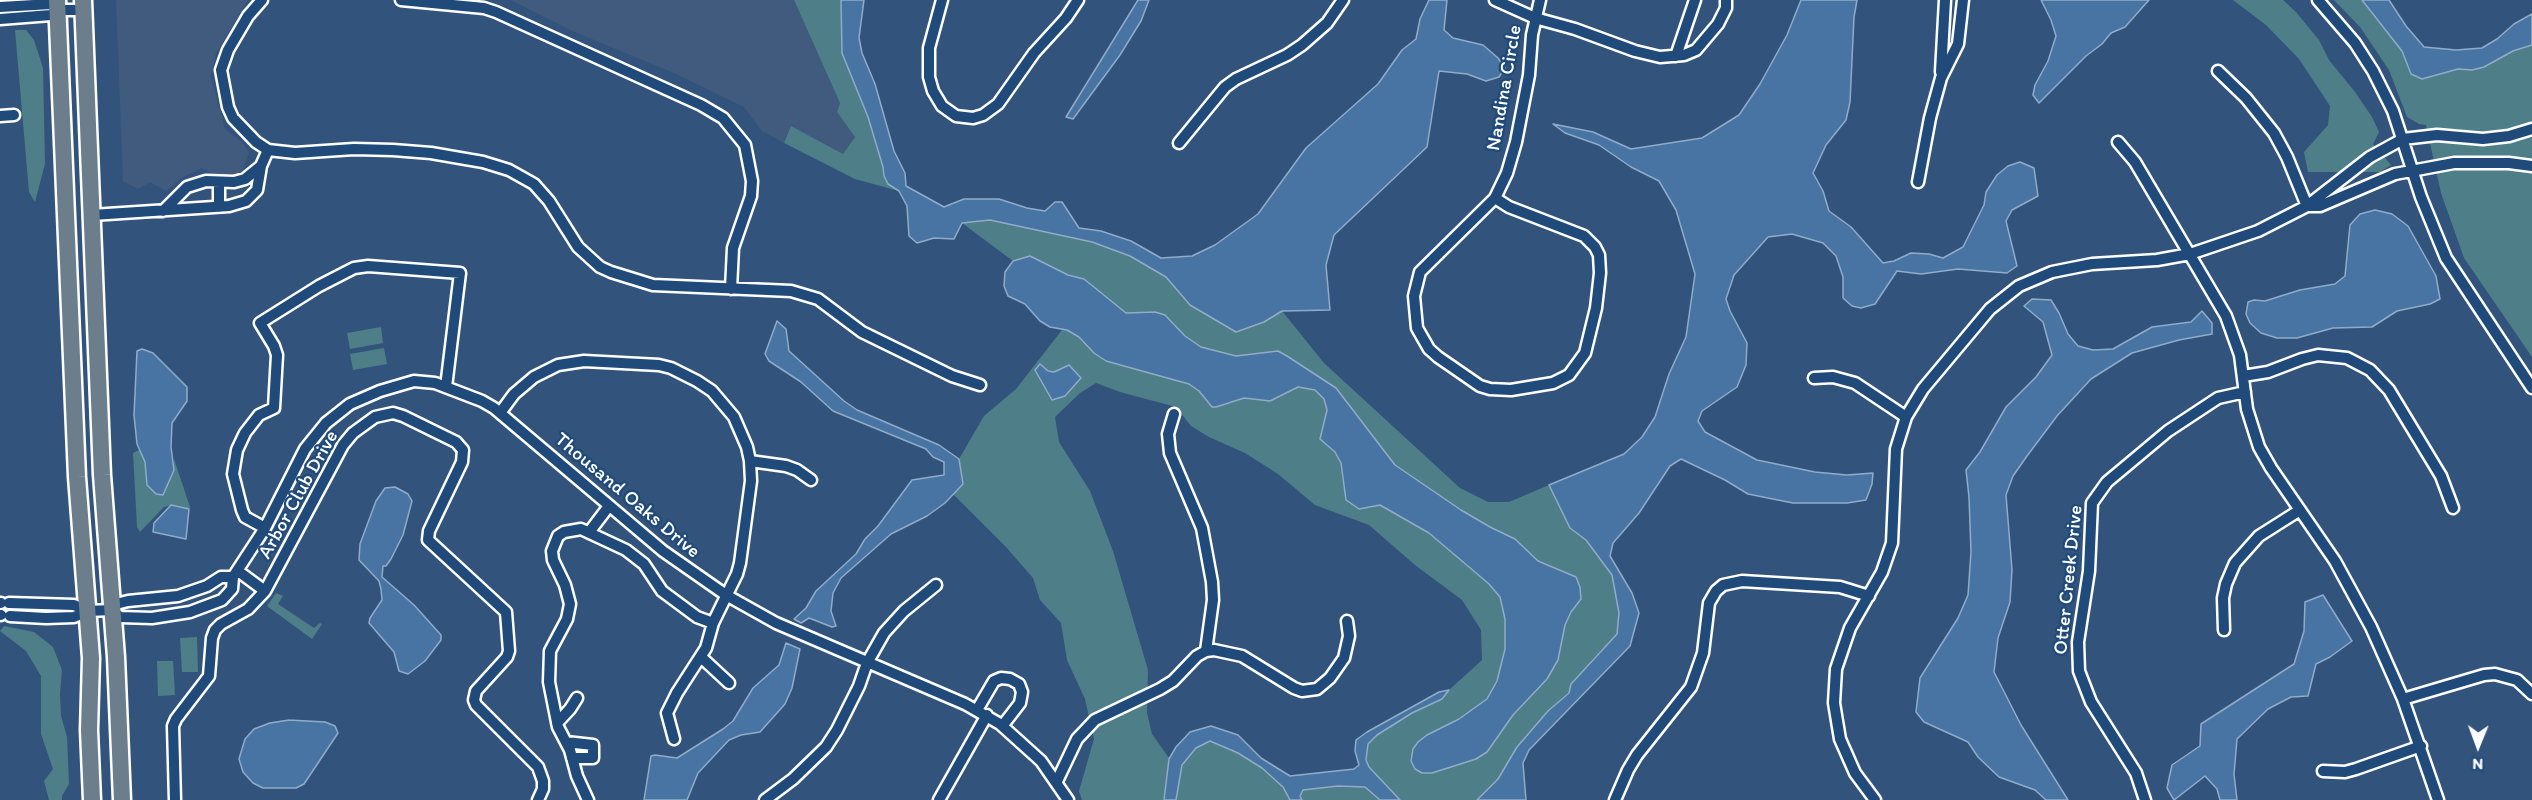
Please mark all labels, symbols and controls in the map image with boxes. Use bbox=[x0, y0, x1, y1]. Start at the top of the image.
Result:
street label: Nandina Circle bbox=[1482, 23, 1528, 153]
street label: Arbor Club Drive bbox=[254, 426, 344, 564]
street label: Thousand Oaks Drive bbox=[549, 428, 705, 564]
street label: Otter Creek Drive bbox=[2049, 504, 2089, 656]
north arrow bbox=[2448, 716, 2508, 776]
text: N bbox=[2472, 755, 2483, 774]

